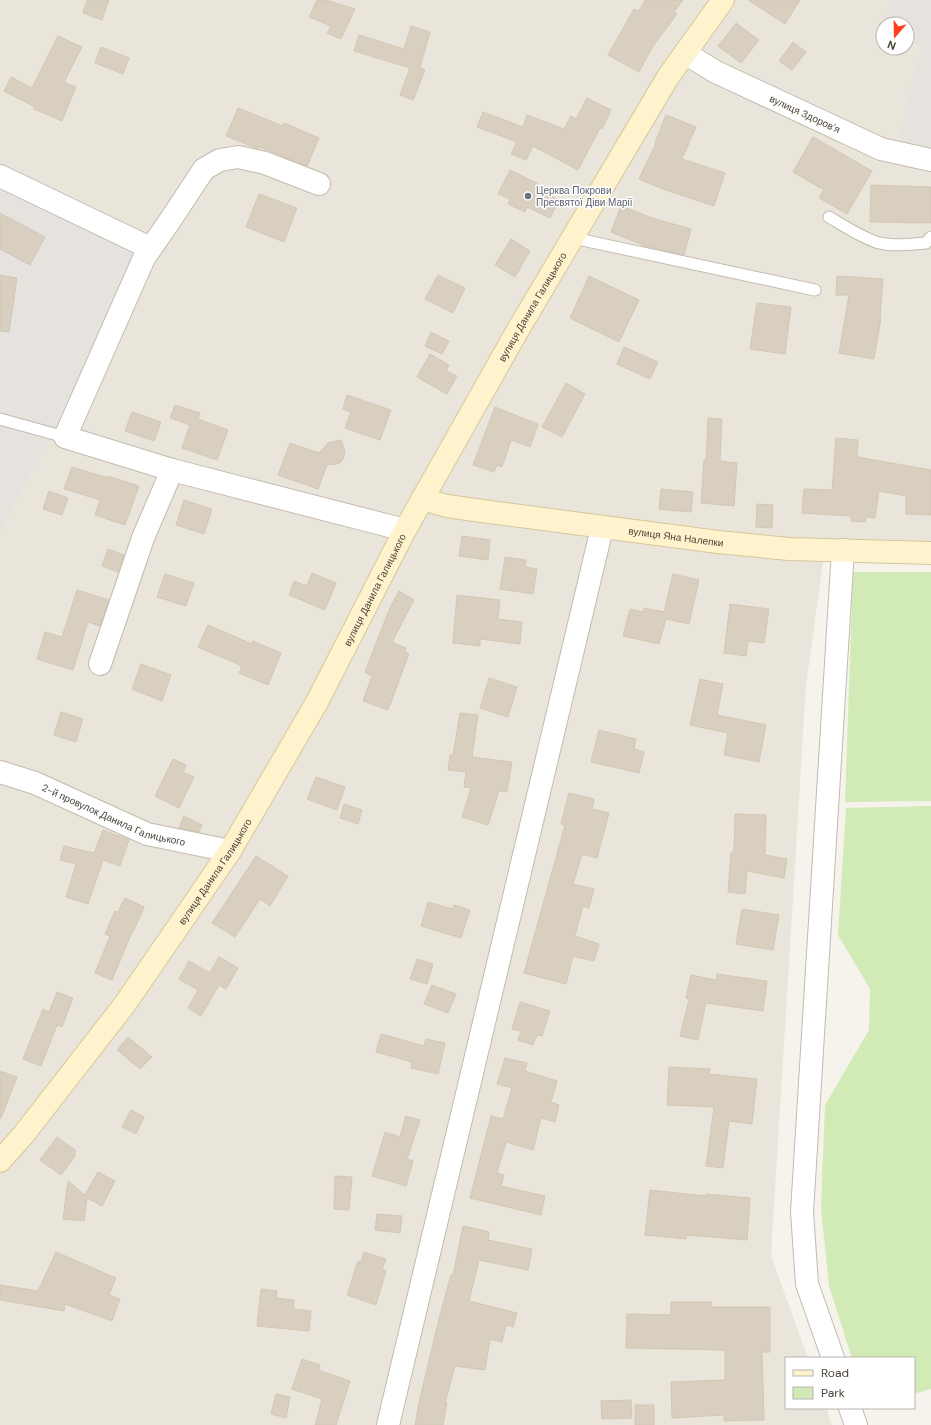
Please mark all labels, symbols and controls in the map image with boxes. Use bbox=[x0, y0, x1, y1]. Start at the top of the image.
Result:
north arrow bbox=[875, 16, 915, 56]
text: N bbox=[885, 37, 898, 53]
street label: вулиця Здоровʼя bbox=[768, 92, 842, 136]
place label: Церква Покрови Пресвятої Діви Марії bbox=[536, 184, 633, 209]
marker: Церква Покрови Пресвятої Діви Марії bbox=[523, 191, 533, 201]
street label: вулиця Данила Галицького bbox=[495, 249, 569, 364]
street label: вулиця Яна Налепки bbox=[628, 524, 724, 549]
street label: вулиця Данила Галицького bbox=[340, 531, 409, 648]
street label: 2-й провулок Данила Галицького bbox=[40, 781, 187, 848]
street label: вулиця Данила Галицького bbox=[175, 815, 254, 927]
legend bbox=[785, 1357, 915, 1409]
text: Road bbox=[821, 1365, 849, 1381]
text: Park bbox=[821, 1385, 845, 1401]

